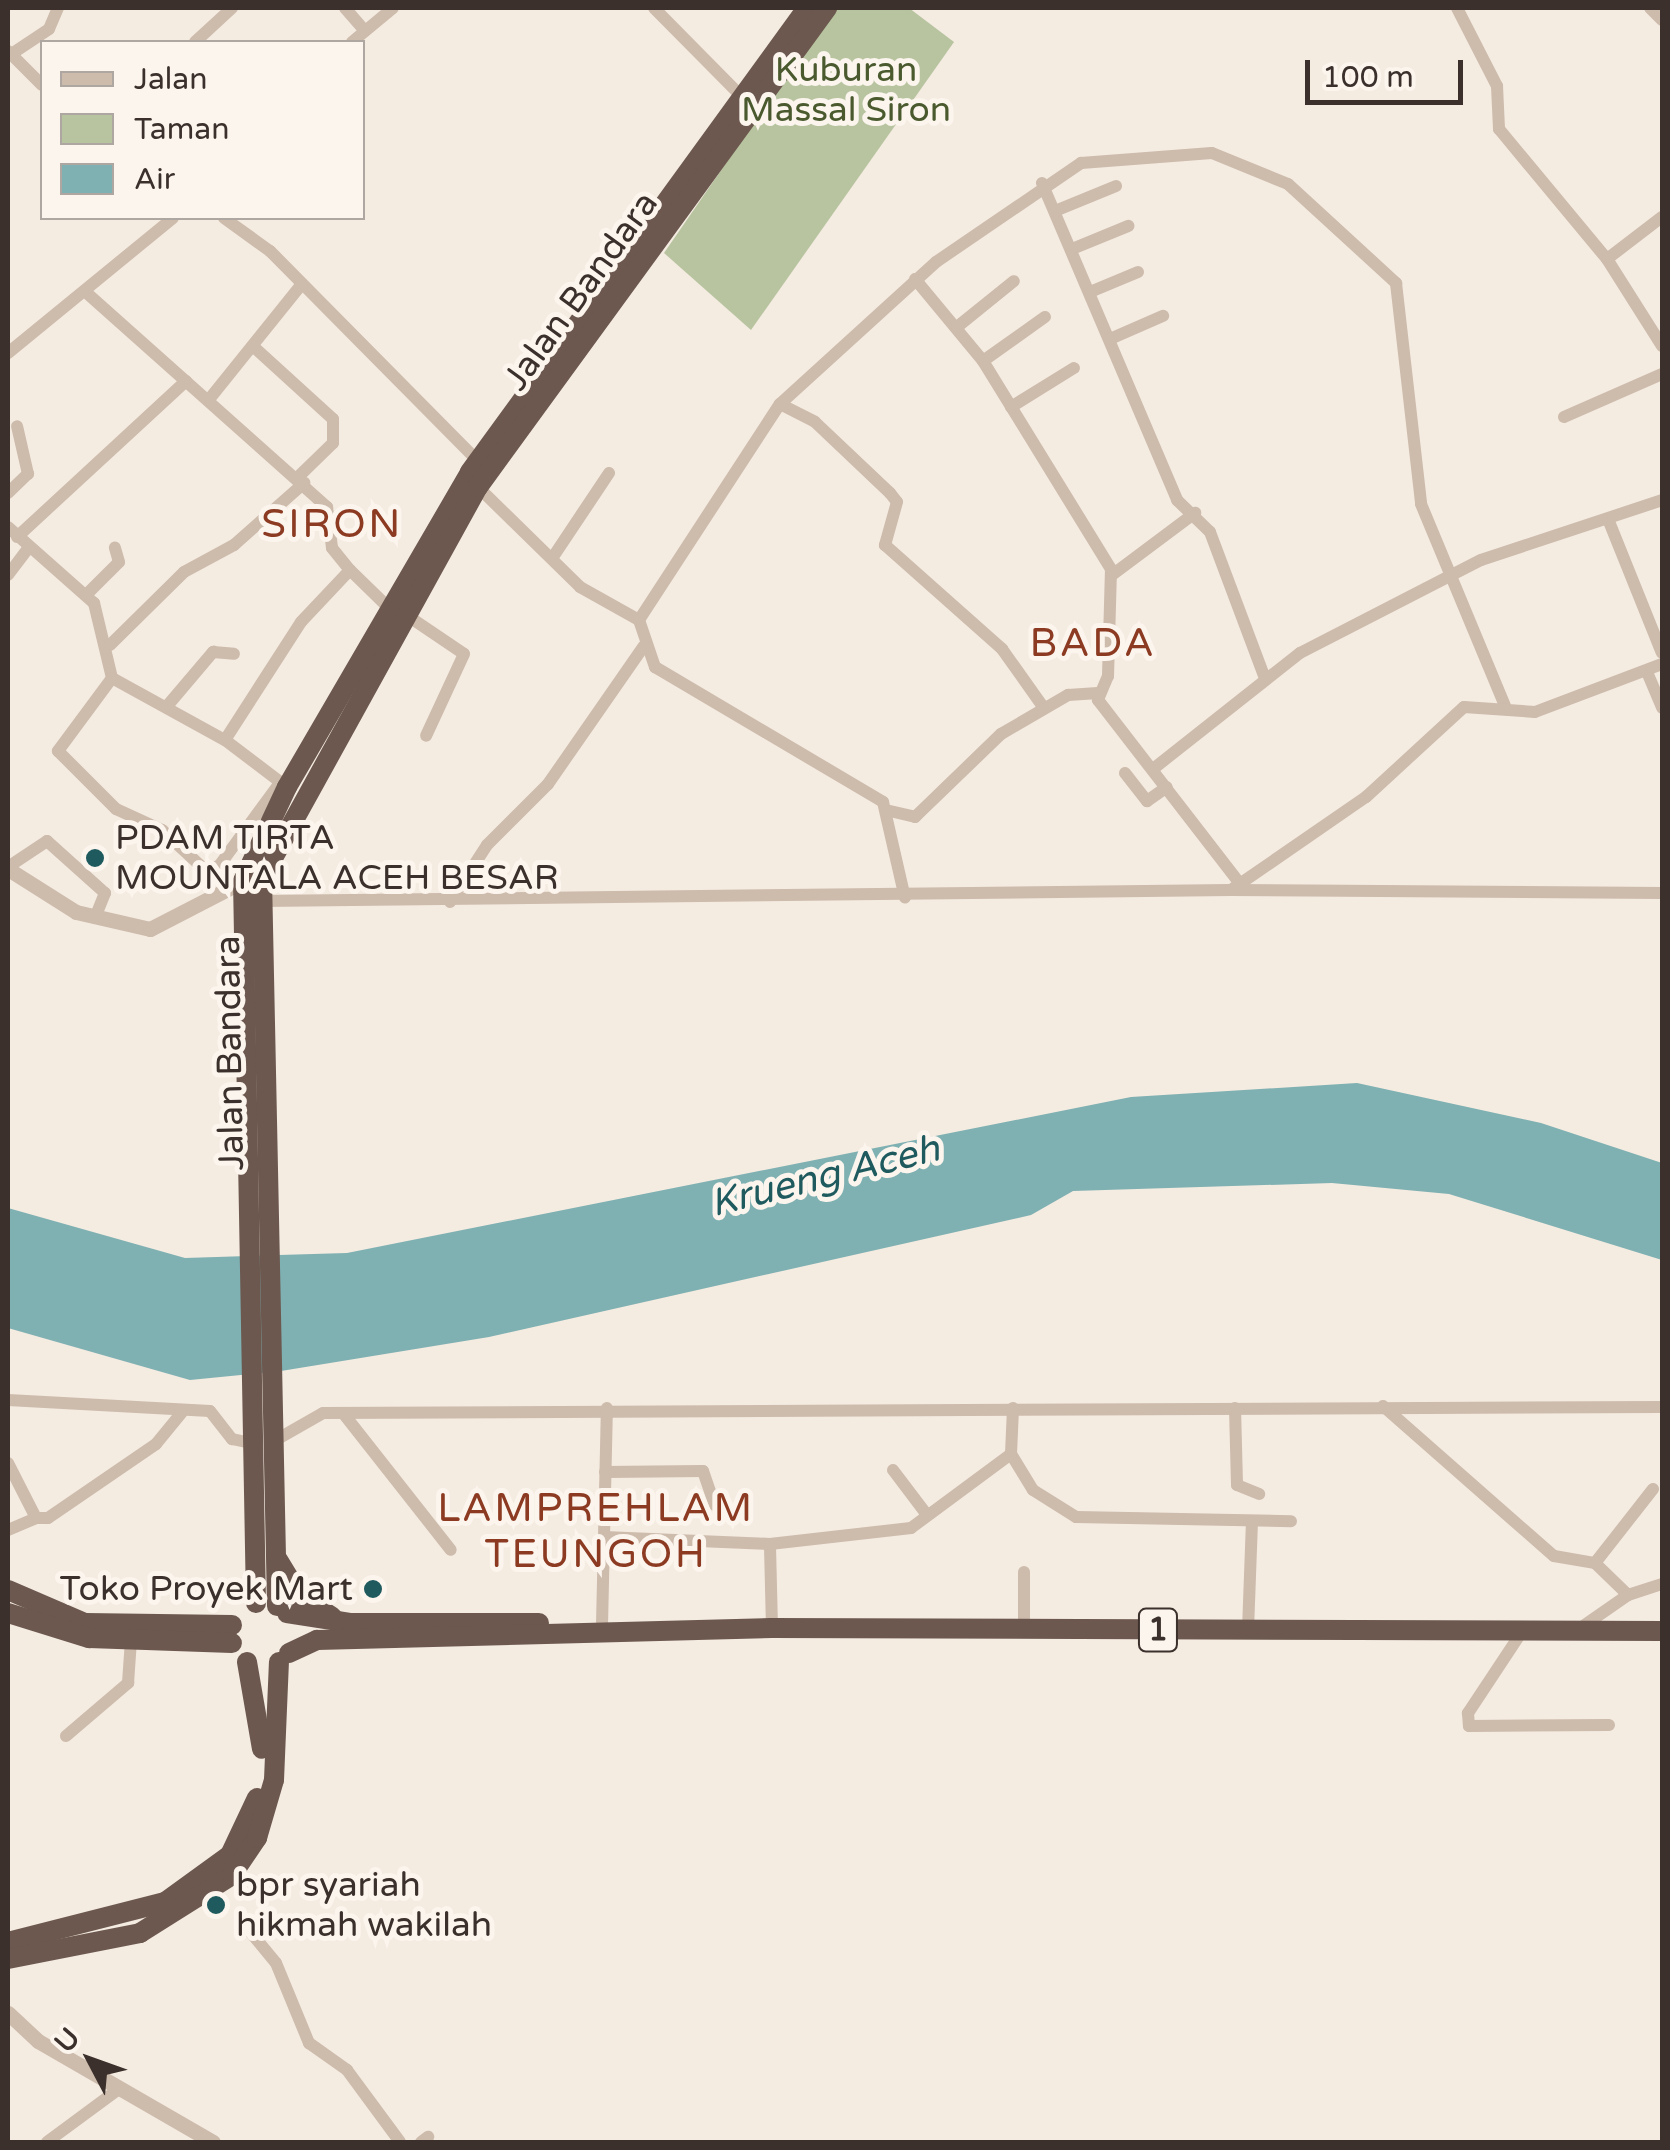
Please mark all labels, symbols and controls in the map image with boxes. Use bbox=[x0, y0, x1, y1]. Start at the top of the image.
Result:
legend bbox=[40, 40, 365, 220]
scale bar bbox=[1310, 40, 1468, 102]
park label: Kuburan Massal Siron bbox=[741, 49, 951, 131]
text: 100 m bbox=[1322, 59, 1414, 96]
text: Jalan bbox=[134, 61, 207, 98]
text: Taman bbox=[134, 111, 229, 148]
text: Air bbox=[134, 161, 175, 198]
street label: Jalan Bandara bbox=[495, 184, 667, 398]
district label: SIRON bbox=[261, 500, 403, 548]
district label: BADA bbox=[1030, 619, 1156, 667]
place label: PDAM TIRTA MOUNTALA ACEH BESAR bbox=[115, 817, 559, 899]
marker: PDAM TIRTA MOUNTALA ACEH BESAR bbox=[84, 847, 106, 869]
street label: Jalan Bandara bbox=[207, 935, 253, 1171]
water label: Krueng Aceh bbox=[706, 1127, 944, 1227]
district label: LAMPREHLAM TEUNGOH bbox=[437, 1484, 755, 1578]
place label: Toko Proyek Mart bbox=[60, 1568, 353, 1610]
marker: Toko Proyek Mart bbox=[362, 1578, 384, 1600]
road number: 1 bbox=[1136, 1603, 1180, 1657]
place label: bpr syariah hikmah wakilah bbox=[236, 1864, 492, 1946]
marker: bpr syariah hikmah wakilah bbox=[205, 1894, 227, 1916]
north arrow bbox=[40, 2010, 140, 2110]
text: U bbox=[48, 2021, 87, 2059]

